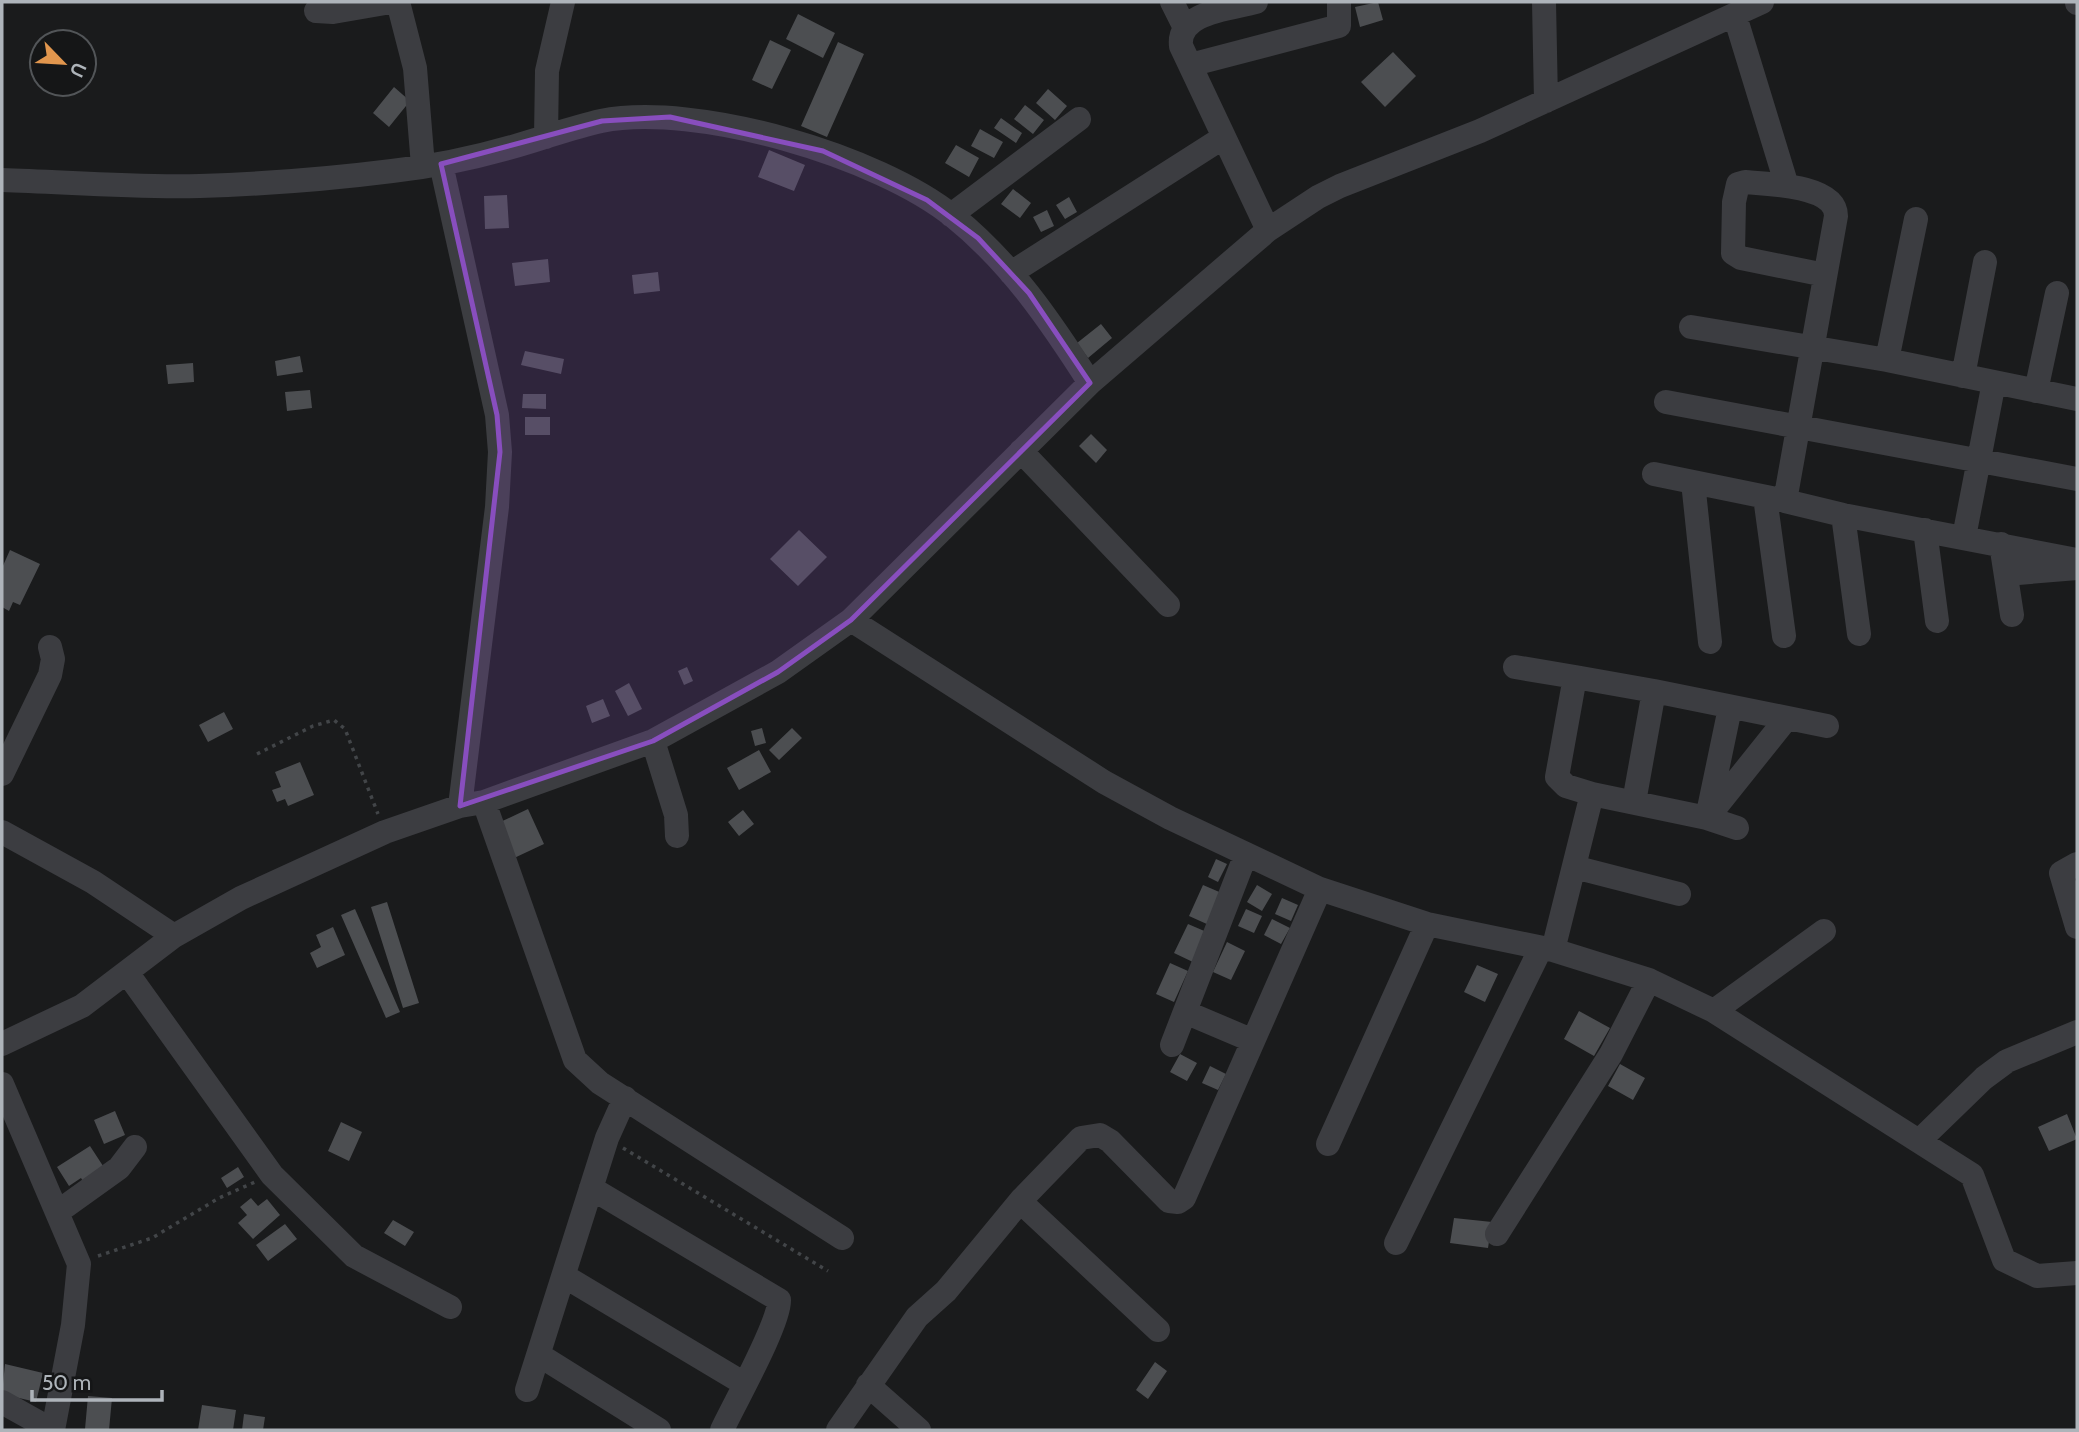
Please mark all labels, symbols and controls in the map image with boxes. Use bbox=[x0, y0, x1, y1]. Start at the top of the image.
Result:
north arrow bbox=[28, 28, 98, 98]
text: U bbox=[65, 59, 91, 81]
scale bar bbox=[32, 1358, 161, 1402]
text: 50 m bbox=[42, 1370, 91, 1395]

